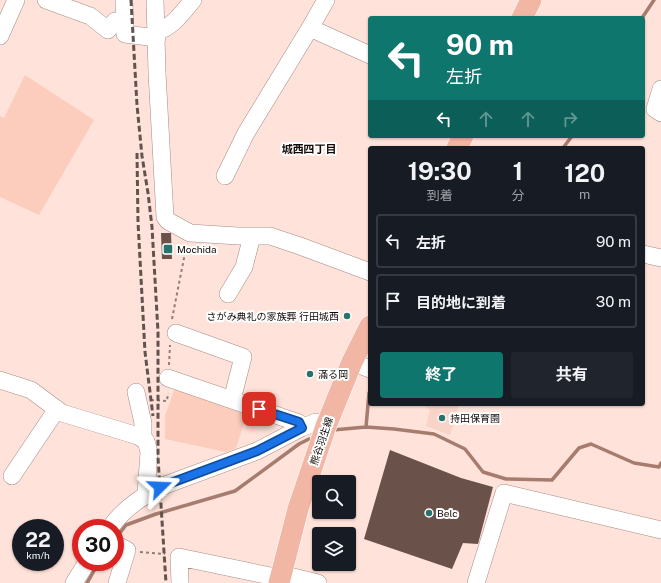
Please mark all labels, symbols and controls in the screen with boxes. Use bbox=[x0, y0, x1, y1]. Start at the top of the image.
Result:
text: 90 m bbox=[446, 28, 514, 61]
icon: left bbox=[380, 32, 432, 84]
text: 左折 bbox=[446, 66, 482, 87]
icon: left bbox=[433, 108, 455, 130]
icon: ahead bbox=[475, 108, 497, 130]
icon: ahead bbox=[517, 108, 539, 130]
icon: right bbox=[559, 108, 581, 130]
district label: 城西四丁目 bbox=[282, 143, 337, 155]
text: 19:30 bbox=[408, 157, 472, 185]
text: 1 bbox=[513, 157, 523, 185]
text: 120 bbox=[564, 159, 605, 187]
text: m bbox=[579, 187, 590, 202]
text: 到着 bbox=[427, 188, 453, 203]
text: 分 bbox=[511, 188, 524, 203]
icon: left bbox=[382, 230, 404, 252]
text: 90 m bbox=[596, 233, 631, 250]
text: 左折 bbox=[416, 234, 446, 251]
marker: Mochida bbox=[162, 243, 174, 255]
place label: Mochida bbox=[177, 243, 217, 255]
icon: arrive bbox=[382, 290, 404, 312]
text: 30 m bbox=[596, 293, 631, 310]
text: 目的地に到着 bbox=[416, 294, 506, 311]
place label: さがみ典礼の家族葬 行田城西 bbox=[207, 310, 339, 322]
marker: さがみ典礼の家族葬 行田城西 bbox=[342, 311, 352, 321]
button: 終了 bbox=[380, 352, 503, 398]
button: 共有 bbox=[511, 352, 633, 398]
place label: 滿る岡 bbox=[318, 368, 348, 380]
marker: 滿る岡 bbox=[305, 369, 315, 379]
pin bbox=[242, 392, 276, 426]
icon: arrive bbox=[248, 398, 270, 420]
place label: 持田保育園 bbox=[450, 412, 500, 424]
marker: 持田保育園 bbox=[437, 413, 447, 423]
street label: 熊谷羽生線 bbox=[307, 415, 335, 467]
position arrow bbox=[139, 466, 181, 508]
map controls bbox=[312, 475, 356, 571]
button: search bbox=[312, 475, 356, 519]
place label: Belc bbox=[437, 507, 458, 519]
marker: Belc bbox=[424, 508, 434, 518]
speed limit sign: 30 bbox=[72, 519, 124, 571]
button: layers bbox=[312, 527, 356, 571]
text: 22 bbox=[25, 528, 51, 552]
text: km/h bbox=[26, 549, 50, 561]

